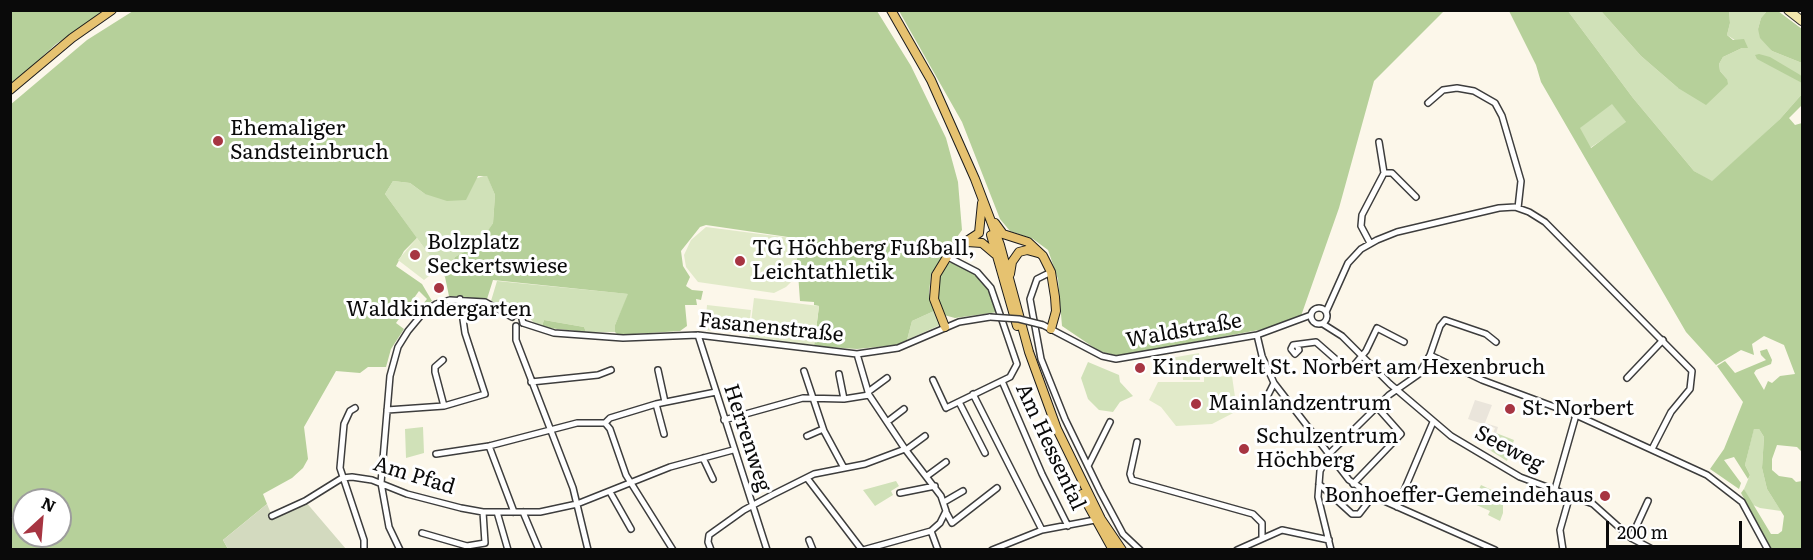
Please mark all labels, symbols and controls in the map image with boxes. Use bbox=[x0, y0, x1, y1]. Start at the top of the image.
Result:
place label: Ehemaliger Sandsteinbruch bbox=[230, 116, 389, 166]
marker: Ehemaliger Sandsteinbruch bbox=[211, 134, 225, 148]
place label: Bolzplatz Seckertswiese bbox=[427, 230, 568, 280]
place label: TG Höchberg Fußball, Leichtathletik bbox=[752, 236, 975, 286]
marker: Bolzplatz Seckertswiese bbox=[408, 248, 422, 262]
marker: TG Höchberg Fußball, Leichtathletik bbox=[733, 254, 747, 268]
marker: Waldkindergarten bbox=[432, 281, 446, 295]
place label: Waldkindergarten bbox=[346, 297, 532, 323]
street label: Fasanenstraße bbox=[697, 308, 845, 348]
street label: Waldstraße bbox=[1124, 308, 1244, 354]
place label: Kinderwelt St. Norbert am Hexenbruch bbox=[1152, 355, 1545, 381]
marker: Kinderwelt St. Norbert am Hexenbruch bbox=[1133, 361, 1147, 375]
street label: Am Hessental bbox=[1010, 380, 1090, 514]
street label: Herrenweg bbox=[718, 381, 776, 495]
place label: Mainlandzentrum bbox=[1208, 391, 1391, 417]
place label: St. Norbert bbox=[1522, 396, 1634, 422]
marker: Mainlandzentrum bbox=[1189, 397, 1203, 411]
marker: St. Norbert bbox=[1503, 402, 1517, 416]
street label: Seeweg bbox=[1470, 420, 1548, 478]
place label: Schulzentrum Höchberg bbox=[1256, 424, 1398, 474]
marker: Schulzentrum Höchberg bbox=[1237, 442, 1251, 456]
street label: Am Pfad bbox=[370, 452, 458, 500]
place label: Bonhoeffer-Gemeindehaus bbox=[1324, 483, 1593, 509]
north arrow bbox=[12, 488, 72, 548]
marker: Bonhoeffer-Gemeindehaus bbox=[1598, 489, 1612, 503]
text: N bbox=[38, 490, 60, 517]
scale bar bbox=[1609, 509, 1746, 547]
text: 200 m bbox=[1617, 518, 1668, 545]

